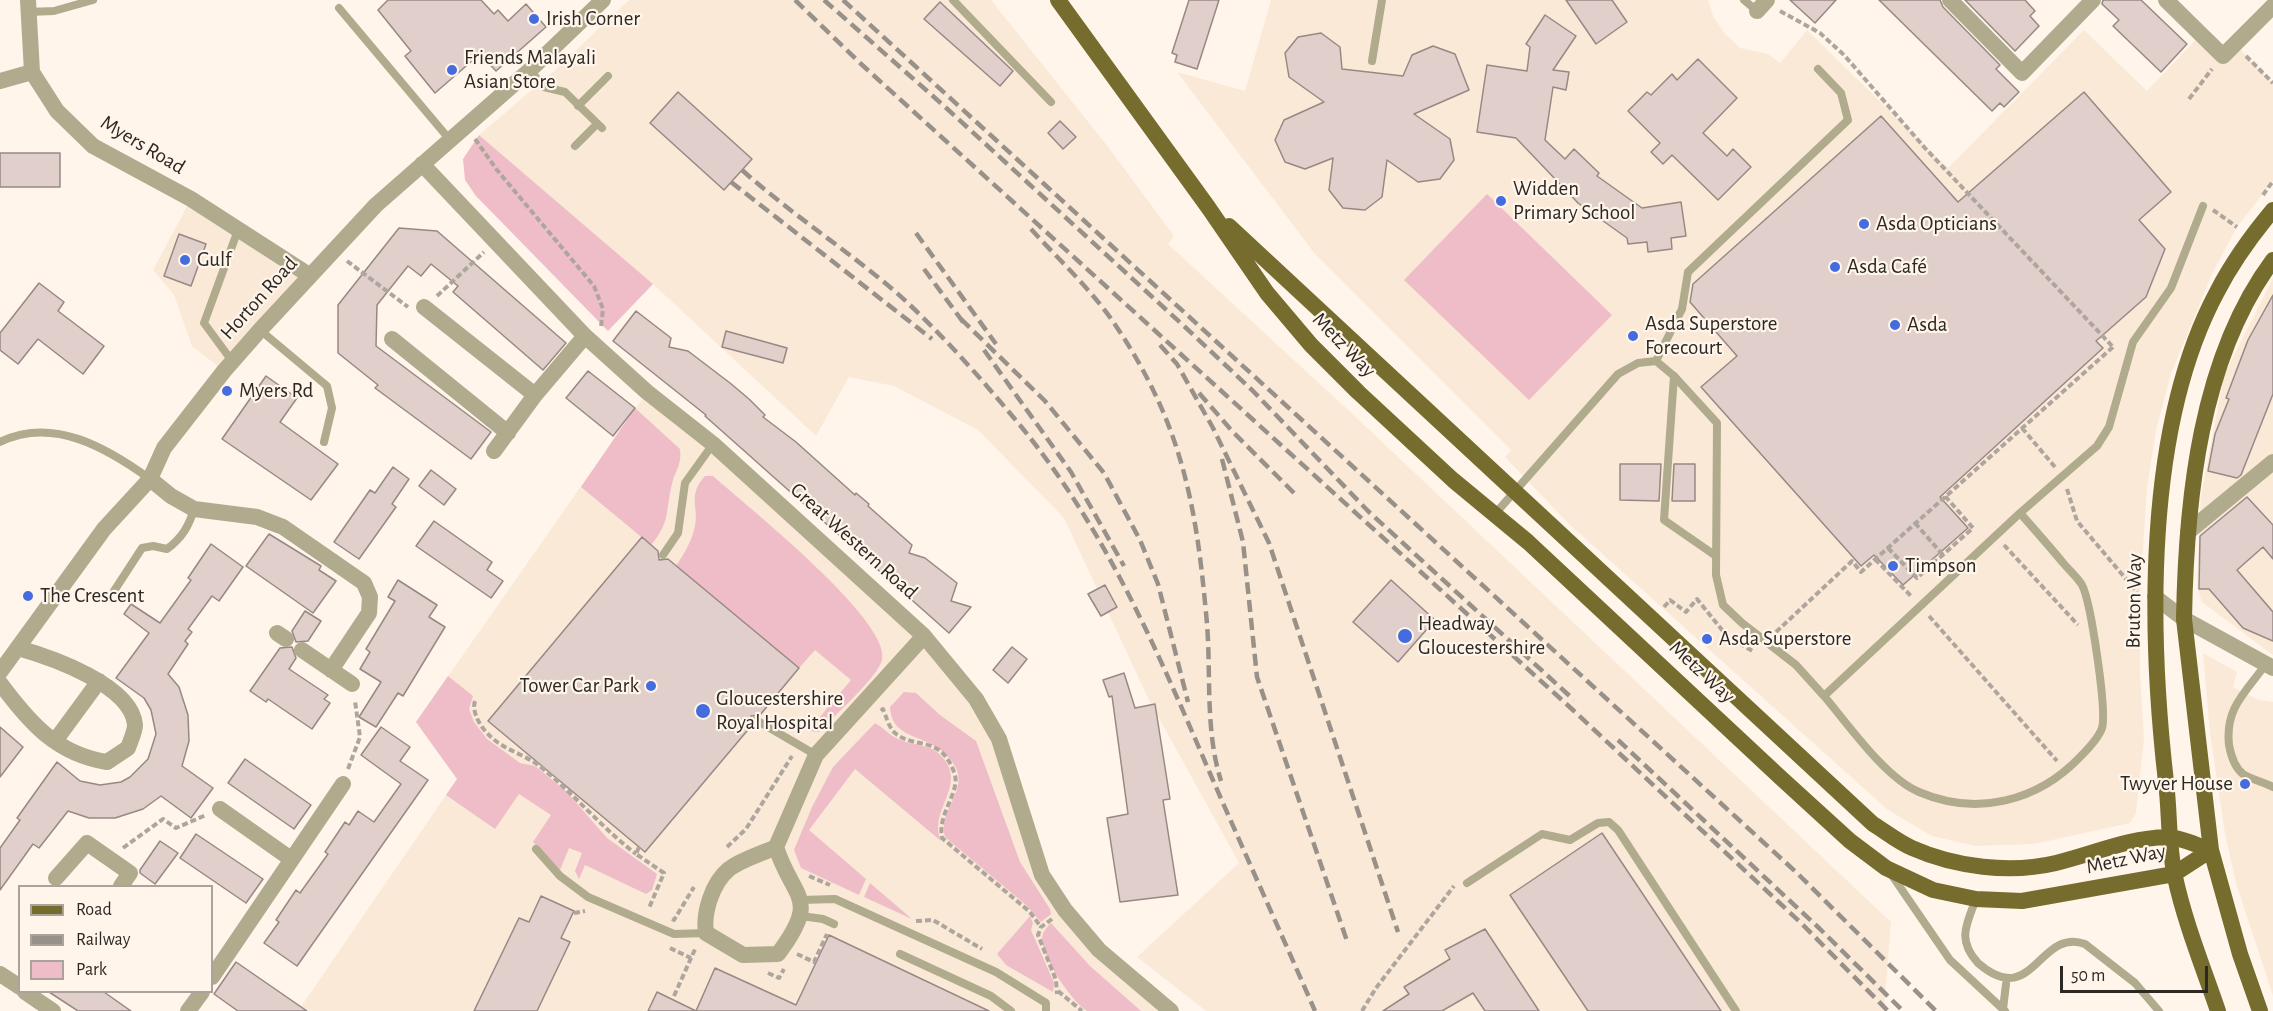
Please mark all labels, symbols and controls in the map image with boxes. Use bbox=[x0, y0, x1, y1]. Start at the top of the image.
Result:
place label: Irish Corner bbox=[546, 6, 640, 32]
marker: Irish Corner bbox=[527, 12, 541, 26]
place label: Friends Malayali Asian Store bbox=[464, 45, 596, 95]
marker: Friends Malayali Asian Store bbox=[445, 63, 459, 77]
street label: Myers Road bbox=[96, 110, 190, 180]
place label: Widden Primary School bbox=[1513, 176, 1636, 226]
marker: Widden Primary School bbox=[1494, 194, 1508, 208]
place label: Asda Opticians bbox=[1876, 211, 1997, 237]
marker: Asda Opticians bbox=[1857, 217, 1871, 231]
place label: Gulf bbox=[197, 247, 231, 273]
street label: Horton Road bbox=[215, 251, 303, 345]
marker: Gulf bbox=[178, 253, 192, 267]
place label: Asda Café bbox=[1847, 254, 1927, 280]
marker: Asda Café bbox=[1828, 260, 1842, 274]
street label: Metz Way bbox=[1307, 307, 1381, 383]
place label: Asda Superstore Forecourt bbox=[1645, 311, 1777, 361]
place label: Asda bbox=[1907, 312, 1947, 338]
marker: Asda bbox=[1888, 318, 1902, 332]
marker: Asda Superstore Forecourt bbox=[1626, 329, 1640, 343]
place label: Myers Rd bbox=[239, 378, 313, 404]
marker: Myers Rd bbox=[220, 384, 234, 398]
street label: Great Western Road bbox=[785, 477, 923, 605]
place label: Timpson bbox=[1905, 553, 1977, 579]
street label: Bruton Way bbox=[2121, 553, 2147, 649]
marker: Timpson bbox=[1886, 559, 1900, 573]
place label: The Crescent bbox=[40, 583, 144, 609]
marker: The Crescent bbox=[21, 589, 35, 603]
place label: Headway Gloucestershire bbox=[1418, 611, 1545, 661]
place label: Asda Superstore bbox=[1719, 626, 1851, 652]
marker: Headway Gloucestershire bbox=[1396, 627, 1414, 645]
marker: Asda Superstore bbox=[1700, 632, 1714, 646]
street label: Metz Way bbox=[1664, 635, 1740, 709]
place label: Tower Car Park bbox=[519, 673, 639, 699]
marker: Tower Car Park bbox=[644, 679, 658, 693]
place label: Gloucestershire Royal Hospital bbox=[716, 686, 843, 736]
marker: Gloucestershire Royal Hospital bbox=[694, 702, 712, 720]
place label: Twyver House bbox=[2120, 771, 2233, 797]
marker: Twyver House bbox=[2238, 777, 2252, 791]
street label: Metz Way bbox=[2084, 838, 2168, 880]
legend bbox=[18, 885, 213, 993]
text: Road bbox=[76, 901, 112, 919]
text: Railway bbox=[76, 931, 130, 949]
scale bar bbox=[2063, 954, 2212, 992]
text: Park bbox=[76, 961, 107, 979]
text: 50 m bbox=[2071, 967, 2105, 985]

